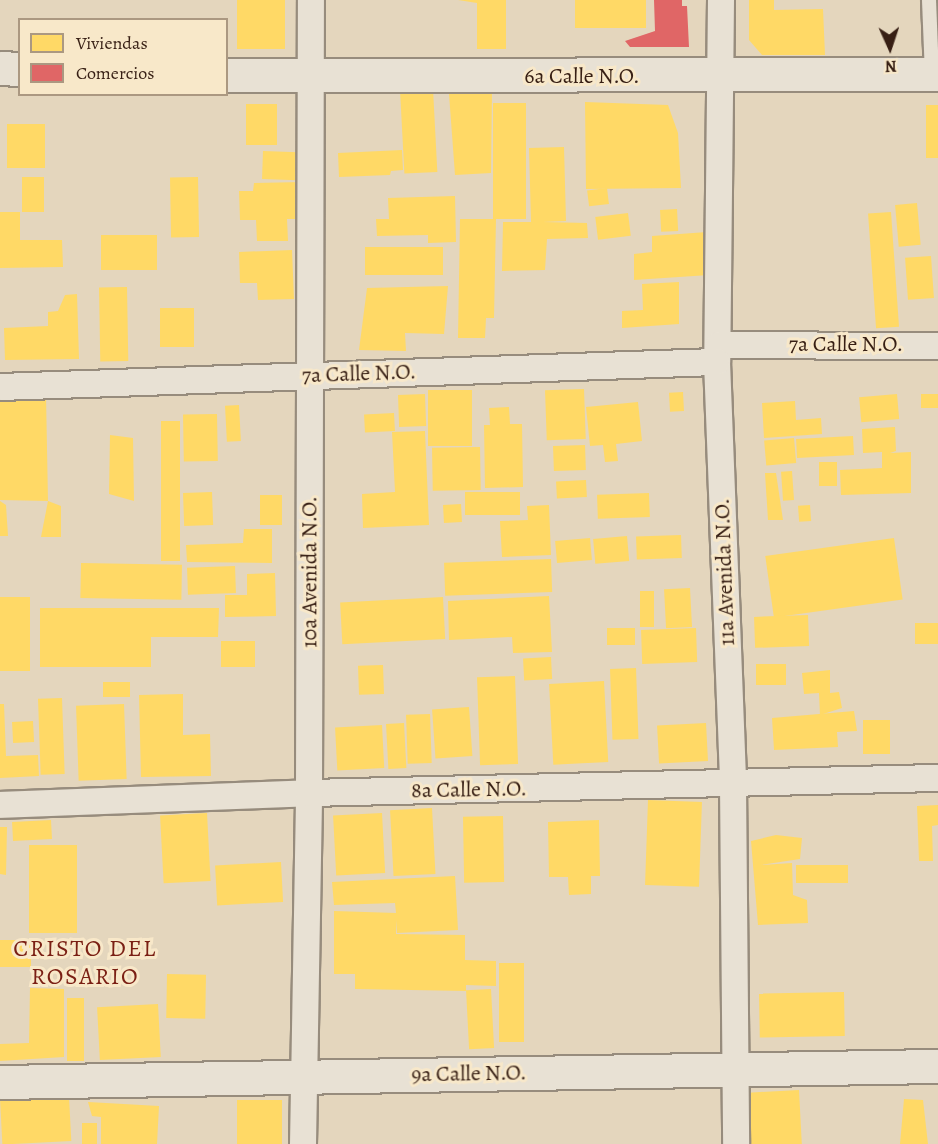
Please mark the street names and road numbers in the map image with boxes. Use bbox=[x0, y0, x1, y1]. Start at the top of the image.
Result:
street label: 6a Calle N.O. bbox=[524, 64, 640, 90]
street label: 7a Calle N.O. bbox=[789, 332, 903, 358]
street label: 7a Calle N.O. bbox=[301, 359, 417, 389]
street label: 10a Avenida N.O. bbox=[297, 496, 323, 648]
street label: 11a Avenida N.O. bbox=[709, 498, 741, 646]
street label: 8a Calle N.O. bbox=[411, 776, 527, 804]
street label: 9a Calle N.O. bbox=[411, 1060, 527, 1088]

